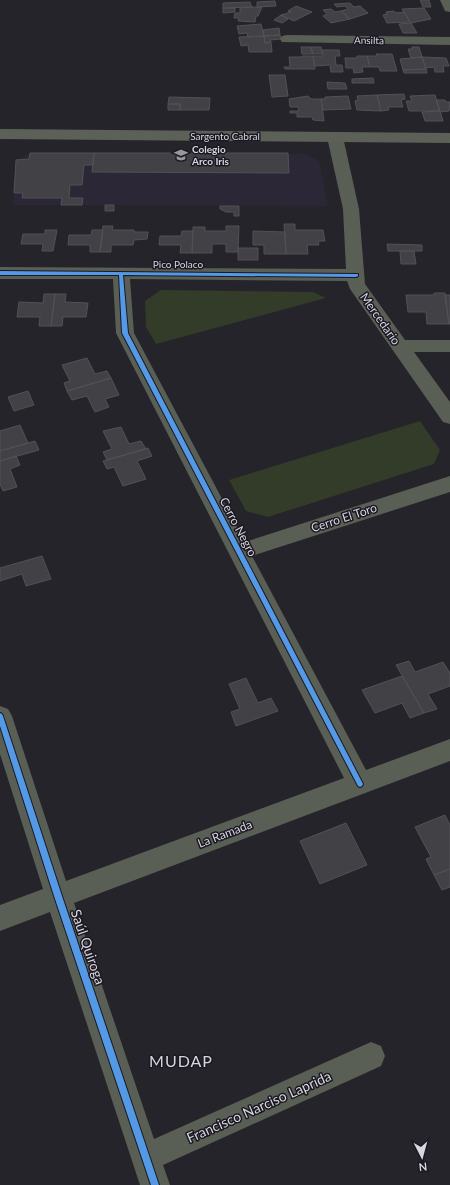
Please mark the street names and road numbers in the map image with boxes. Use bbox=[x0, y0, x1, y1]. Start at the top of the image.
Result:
street label: Ansilta bbox=[354, 34, 384, 46]
street label: Sargento Cabral bbox=[190, 130, 260, 142]
street label: Pico Polaco bbox=[153, 258, 204, 270]
street label: Mercedario bbox=[357, 290, 404, 348]
street label: Cerro Negro bbox=[217, 495, 260, 559]
street label: Cerro El Toro bbox=[309, 500, 379, 535]
street label: La Ramada bbox=[195, 816, 254, 851]
street label: Saúl Quiroga bbox=[68, 907, 109, 987]
street label: Francisco Narciso Laprida bbox=[184, 1067, 334, 1146]

